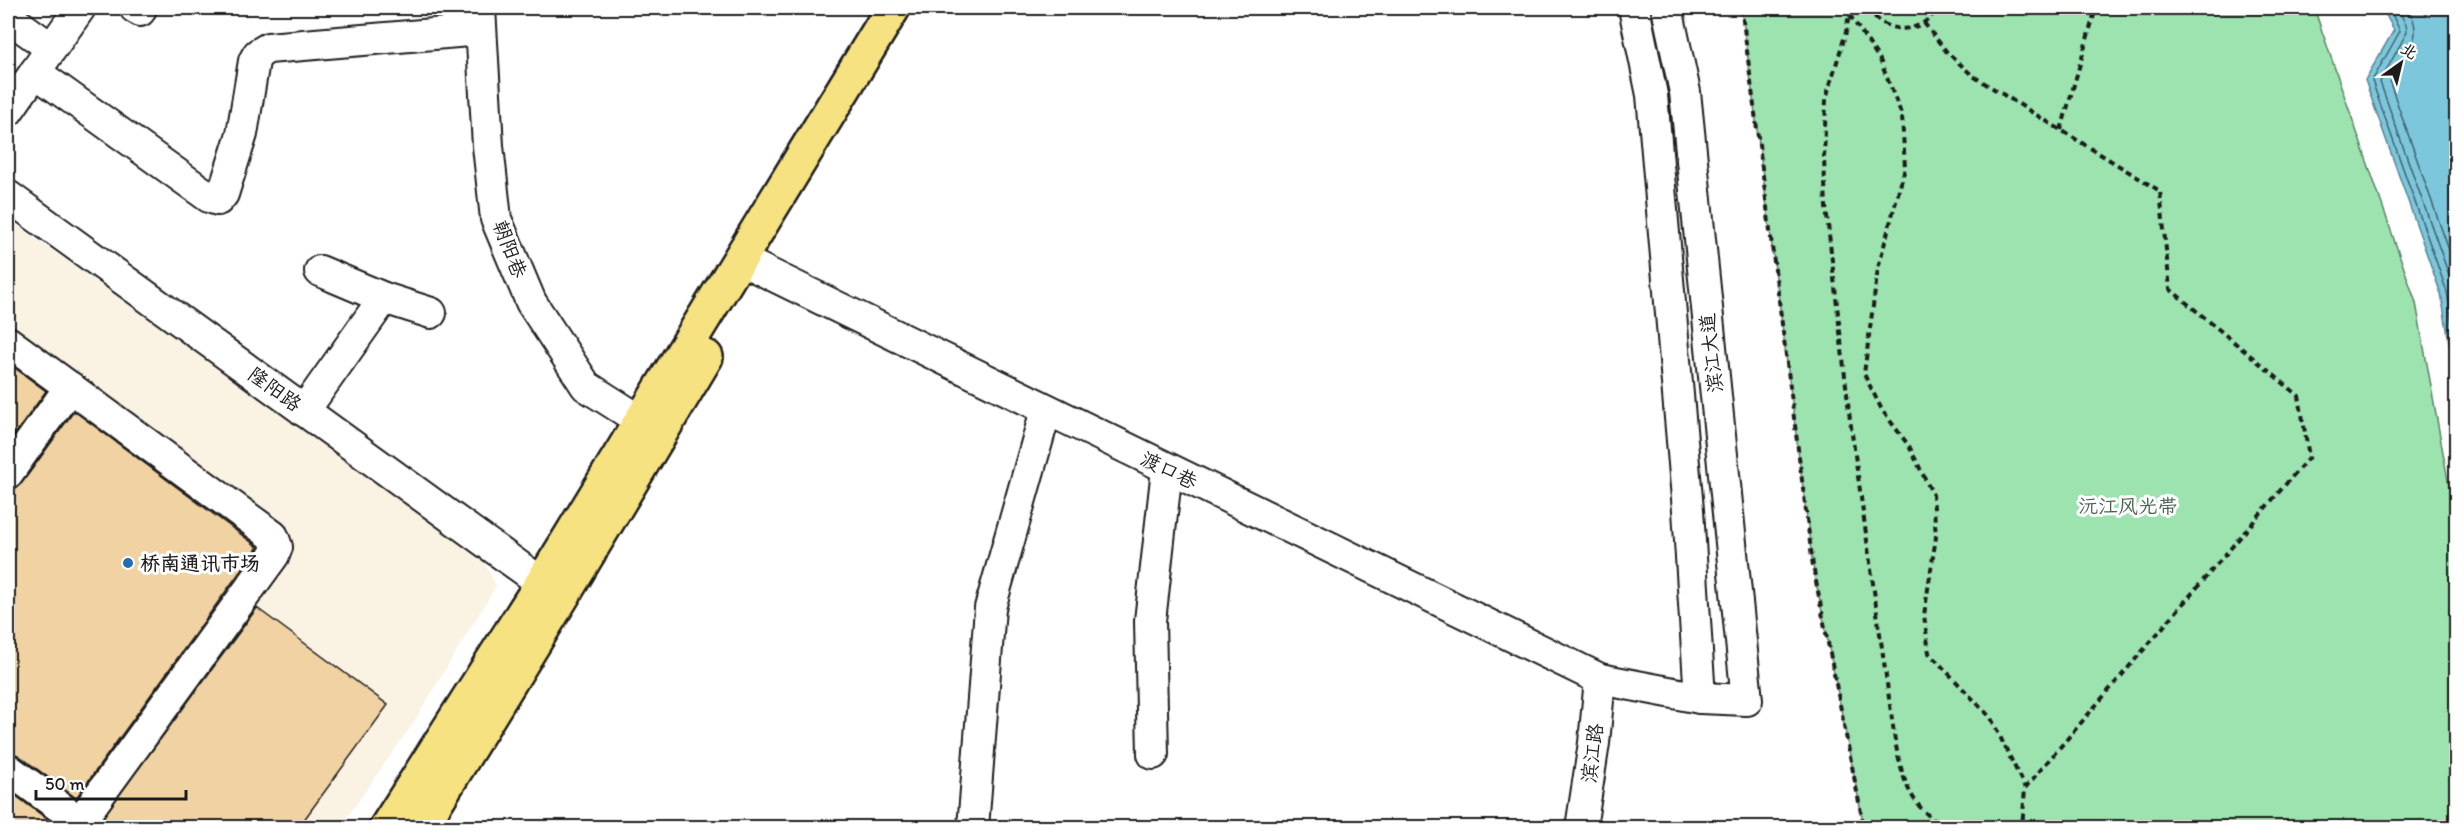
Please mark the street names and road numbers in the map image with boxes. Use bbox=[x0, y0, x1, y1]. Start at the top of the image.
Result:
street label: 朝阳巷 bbox=[488, 217, 532, 282]
street label: 滨江大道 bbox=[1695, 312, 1727, 394]
street label: 隆阳路 bbox=[244, 362, 307, 417]
street label: 渡口巷 bbox=[1137, 446, 1202, 494]
street label: 滨江路 bbox=[1576, 721, 1608, 784]

